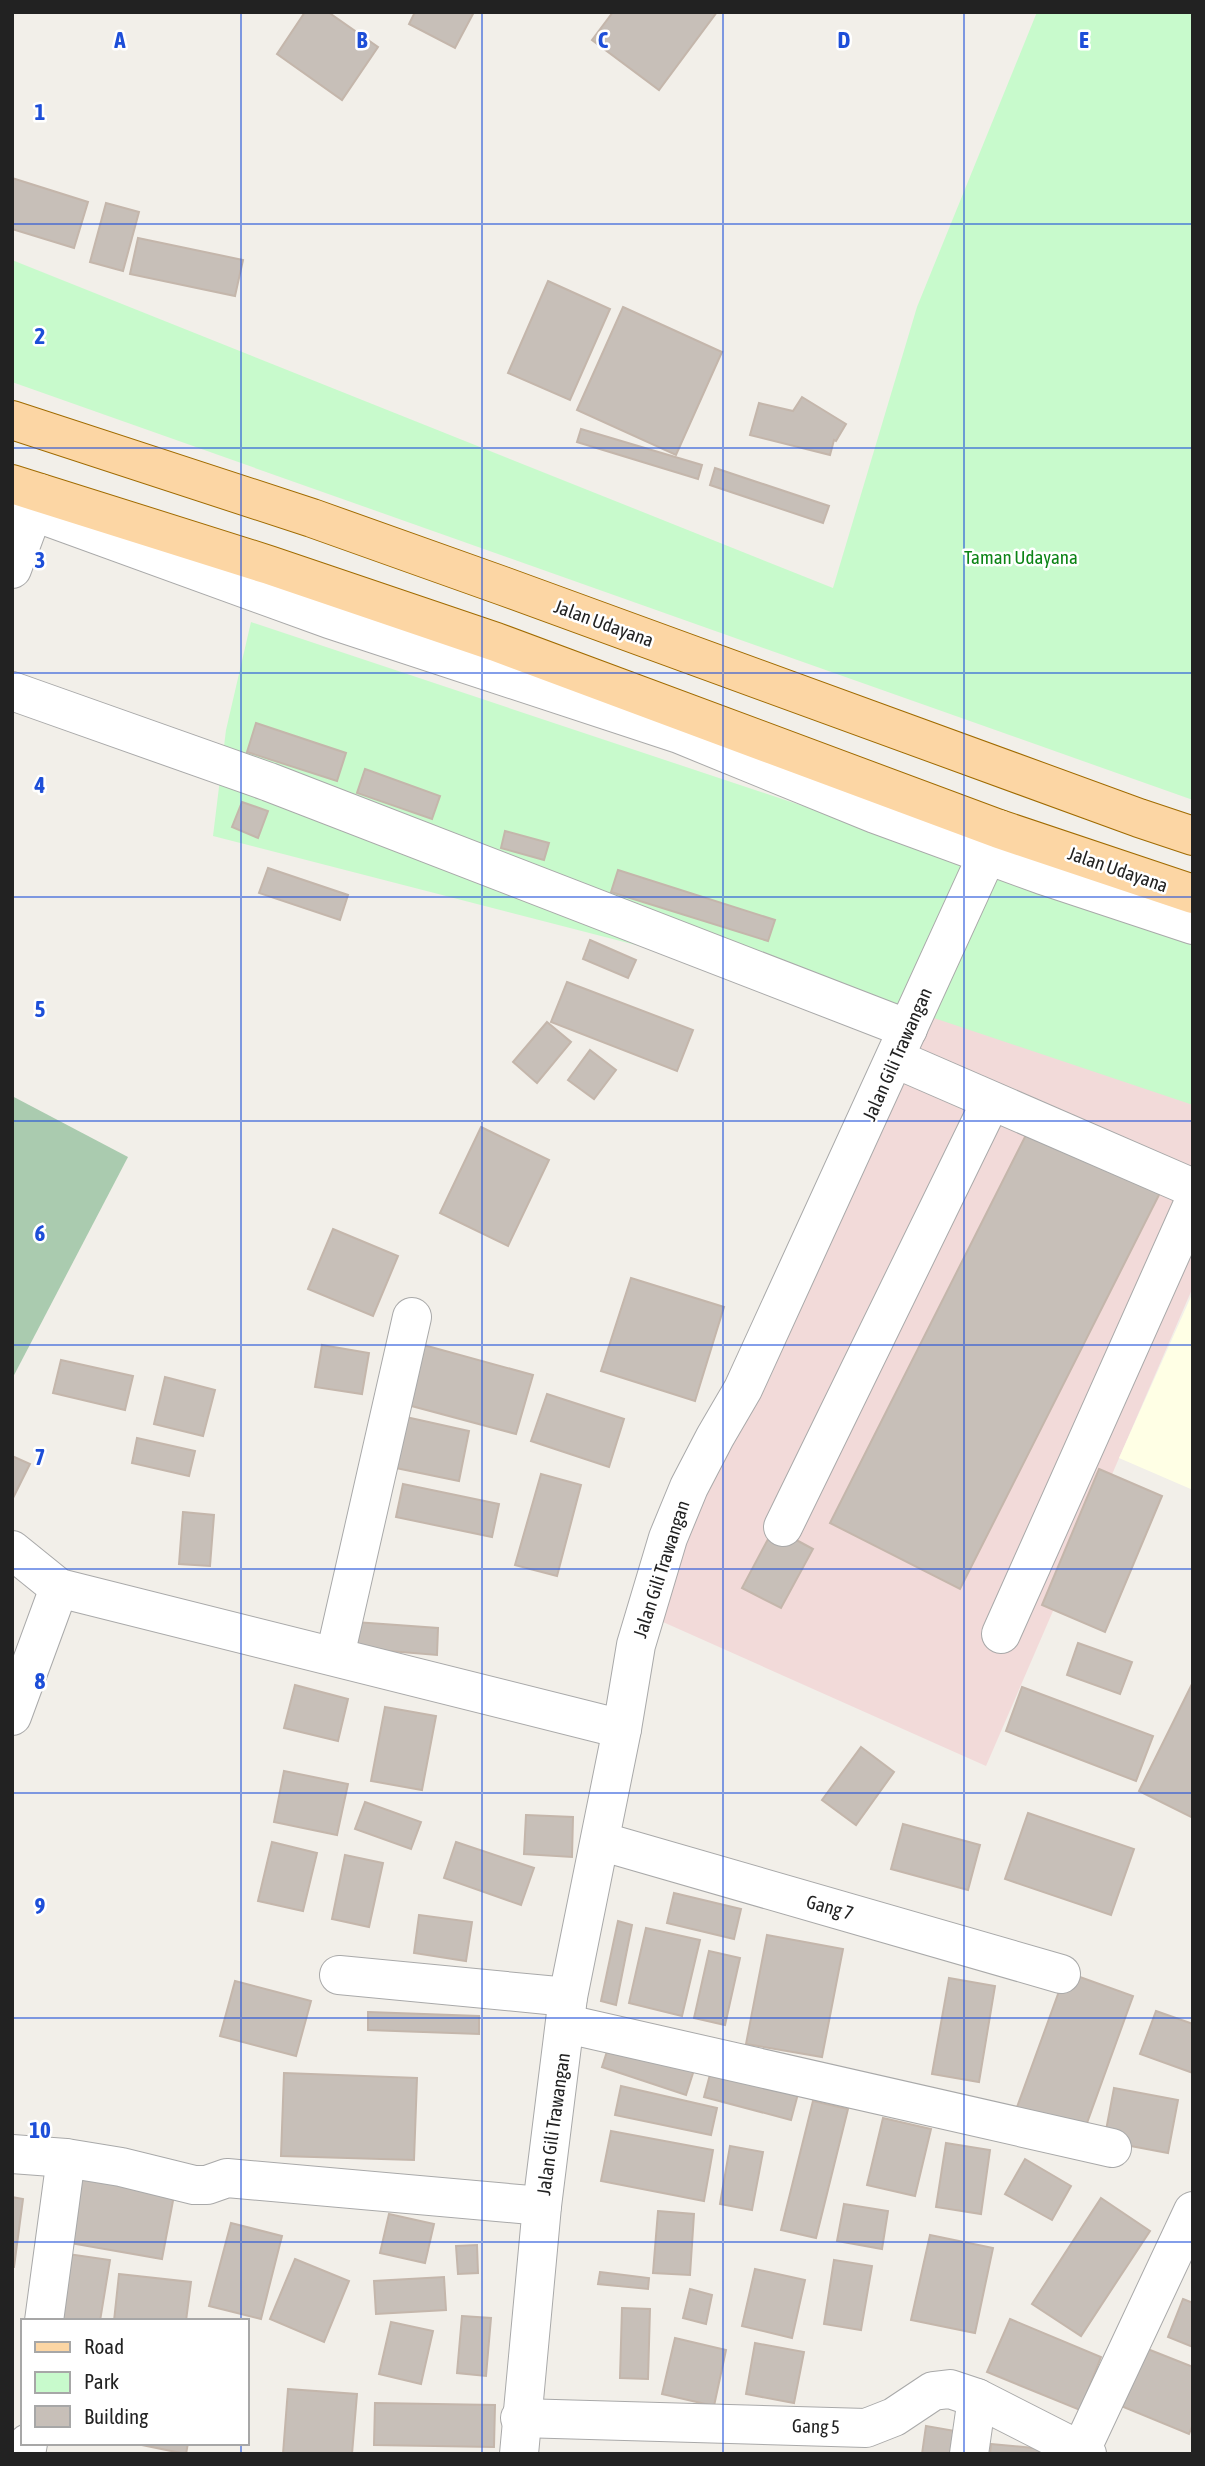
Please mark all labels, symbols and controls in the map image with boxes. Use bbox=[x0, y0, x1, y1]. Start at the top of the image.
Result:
text: A bbox=[113, 27, 126, 53]
text: B bbox=[357, 27, 368, 53]
text: C bbox=[598, 27, 609, 53]
text: D bbox=[838, 27, 851, 53]
text: E bbox=[1079, 27, 1089, 53]
text: 1 bbox=[35, 99, 46, 125]
text: 2 bbox=[35, 323, 45, 349]
park label: Taman Udayana bbox=[964, 546, 1078, 568]
text: 3 bbox=[35, 547, 45, 573]
street label: Jalan Udayana bbox=[551, 595, 657, 651]
text: 4 bbox=[34, 772, 46, 798]
street label: Jalan Udayana bbox=[1065, 842, 1171, 896]
street label: Jalan Gili Trawangan bbox=[858, 984, 936, 1124]
text: 5 bbox=[35, 996, 46, 1022]
text: 6 bbox=[35, 1220, 46, 1246]
text: 7 bbox=[35, 1444, 45, 1470]
street label: Jalan Gili Trawangan bbox=[628, 1497, 694, 1641]
text: 8 bbox=[35, 1668, 46, 1694]
street label: Gang 7 bbox=[804, 1890, 856, 1924]
text: 9 bbox=[35, 1893, 46, 1919]
street label: Jalan Gili Trawangan bbox=[532, 2051, 574, 2197]
text: 10 bbox=[29, 2117, 51, 2143]
legend bbox=[21, 2319, 248, 2445]
text: Road bbox=[84, 2334, 124, 2358]
text: Park bbox=[84, 2369, 119, 2393]
text: Building bbox=[84, 2404, 148, 2428]
street label: Gang 5 bbox=[792, 2414, 840, 2438]

